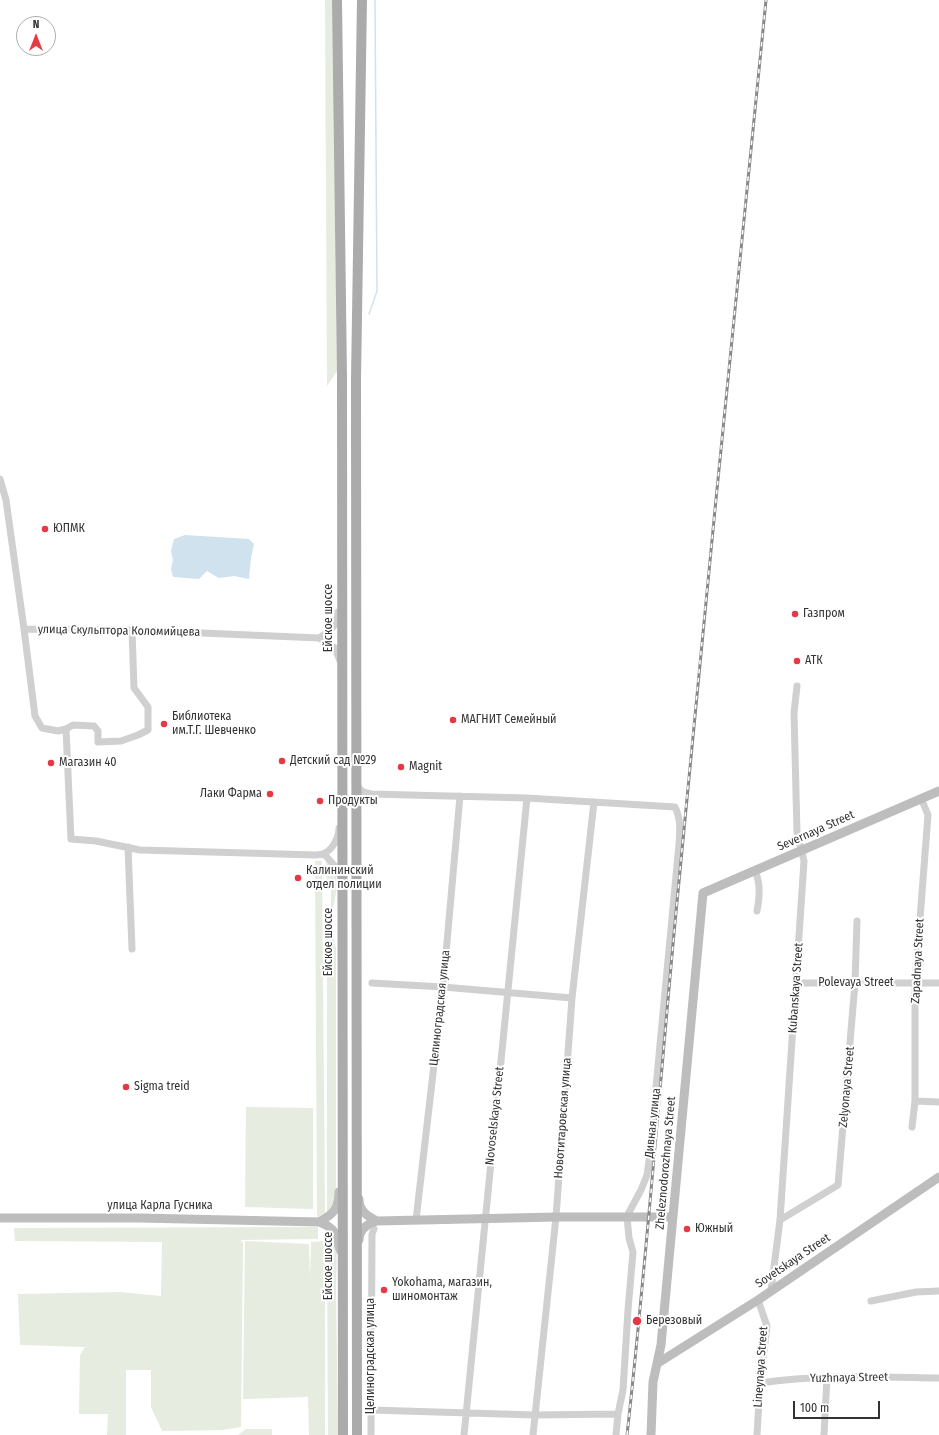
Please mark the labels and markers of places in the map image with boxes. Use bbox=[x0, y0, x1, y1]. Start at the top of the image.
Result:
place label: ЮПМК bbox=[53, 522, 85, 536]
marker: ЮПМК bbox=[40, 524, 50, 534]
place label: Газпром bbox=[803, 607, 845, 621]
marker: Газпром bbox=[790, 609, 800, 619]
place label: АТК bbox=[805, 654, 823, 668]
marker: АТК bbox=[792, 656, 802, 666]
place label: Библиотека им.Т.Г. Шевченко bbox=[172, 710, 256, 738]
place label: МАГНИТ Семейный bbox=[461, 713, 557, 727]
marker: МАГНИТ Семейный bbox=[448, 715, 458, 725]
marker: Библиотека им.Т.Г. Шевченко bbox=[159, 719, 169, 729]
place label: Детский сад №29 bbox=[290, 754, 376, 768]
place label: Магазин 40 bbox=[59, 756, 117, 770]
marker: Детский сад №29 bbox=[277, 756, 287, 766]
marker: Магазин 40 bbox=[46, 758, 56, 768]
place label: Magnit bbox=[409, 760, 442, 774]
marker: Magnit bbox=[396, 762, 406, 772]
place label: Лаки Фарма bbox=[200, 787, 262, 801]
marker: Лаки Фарма bbox=[265, 789, 275, 799]
place label: Продукты bbox=[328, 794, 378, 808]
marker: Продукты bbox=[315, 796, 325, 806]
place label: Калининский отдел полиции bbox=[306, 864, 382, 892]
marker: Калининский отдел полиции bbox=[293, 873, 303, 883]
place label: Sigma treid bbox=[134, 1080, 190, 1094]
marker: Sigma treid bbox=[121, 1082, 131, 1092]
place label: Южный bbox=[695, 1222, 733, 1236]
marker: Южный bbox=[682, 1224, 692, 1234]
place label: Yokohama, магазин, шиномонтаж bbox=[392, 1276, 492, 1304]
marker: Yokohama, магазин, шиномонтаж bbox=[379, 1285, 389, 1295]
place label: Березовый bbox=[646, 1314, 702, 1328]
marker: Березовый bbox=[631, 1315, 643, 1327]

